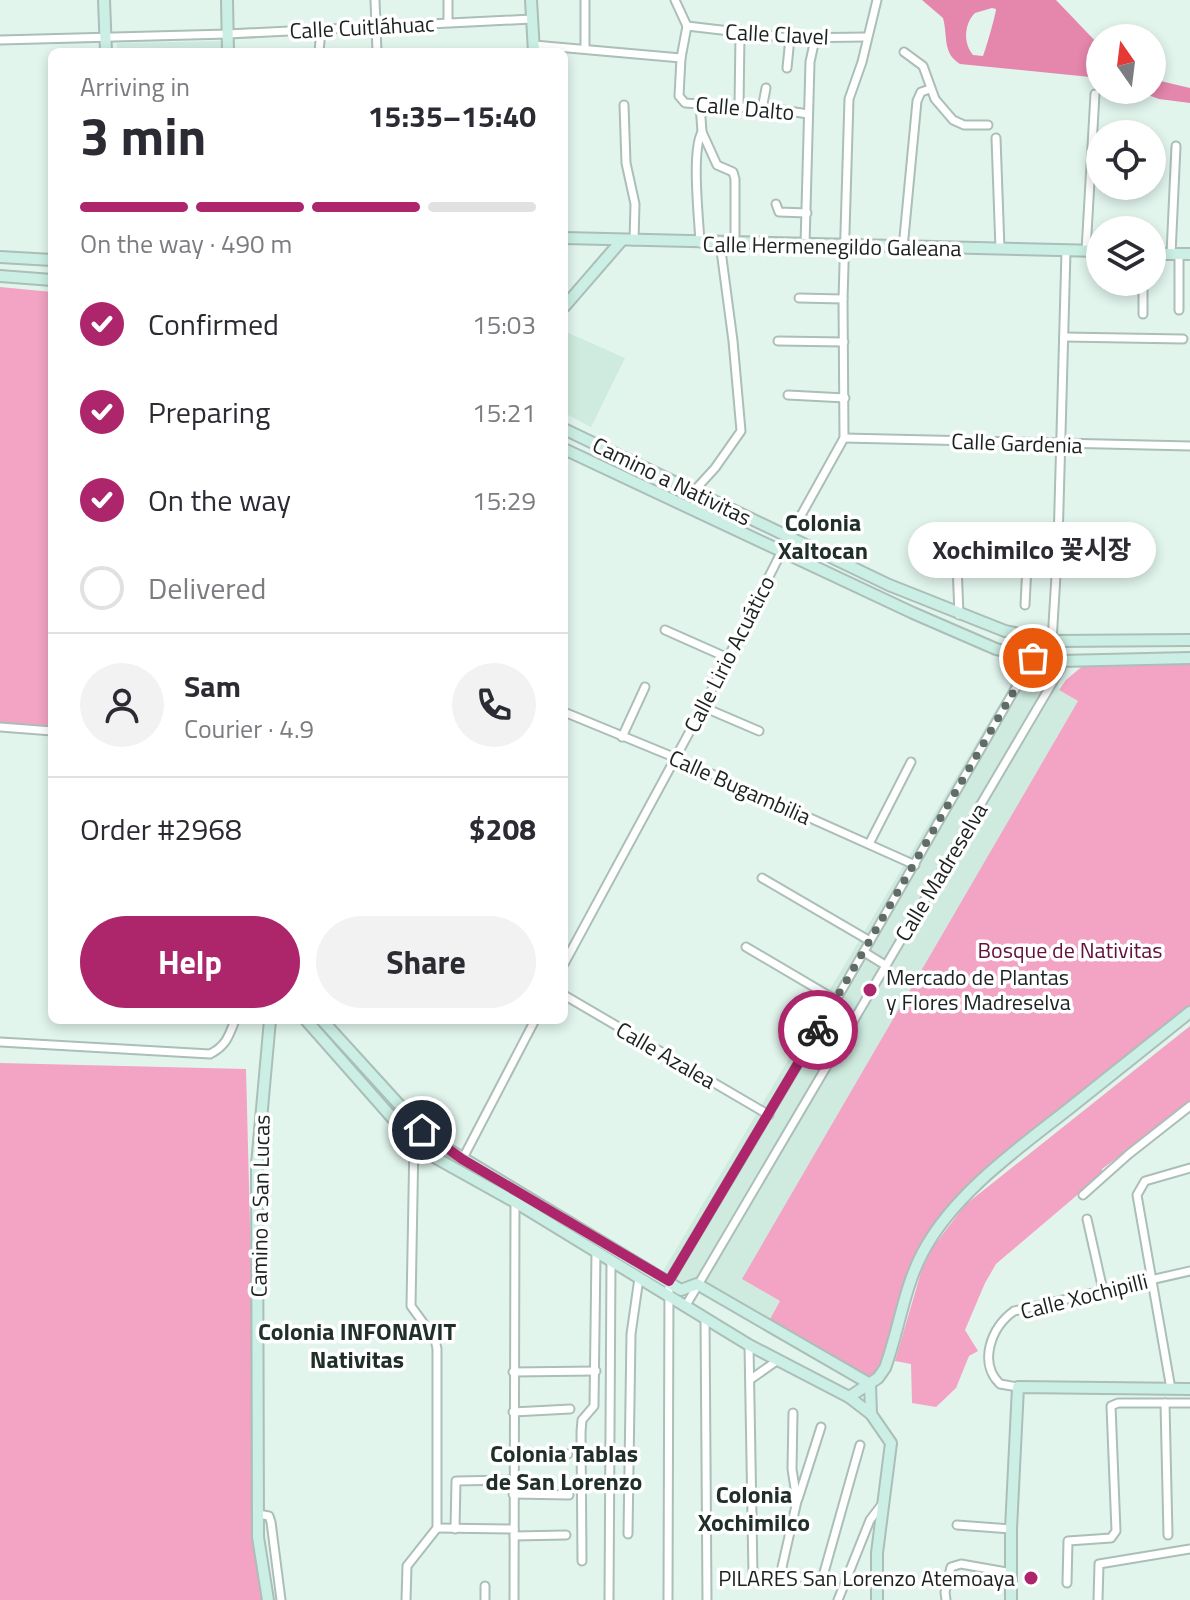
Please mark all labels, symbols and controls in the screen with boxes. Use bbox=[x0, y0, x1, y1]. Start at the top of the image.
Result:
street label: Calle Cuitláhuac bbox=[289, 6, 435, 48]
street label: Calle Clavel bbox=[724, 14, 830, 54]
north arrow bbox=[1086, 24, 1166, 104]
map controls bbox=[1086, 24, 1166, 296]
text: Arriving in bbox=[80, 67, 190, 106]
street label: Calle Dalto bbox=[694, 87, 796, 129]
text: 15:35–15:40 bbox=[368, 93, 536, 139]
text: 3 min bbox=[80, 96, 206, 175]
button: locate bbox=[1086, 120, 1166, 200]
button: layers bbox=[1086, 216, 1166, 296]
text: On the way · 490 m bbox=[80, 224, 292, 263]
street label: Calle Hermenegildo Galeana bbox=[702, 227, 962, 265]
text: Confirmed bbox=[148, 301, 279, 347]
icon: check bbox=[80, 302, 124, 346]
text: 15:03 bbox=[472, 305, 536, 344]
text: Preparing bbox=[148, 389, 270, 435]
icon: check bbox=[80, 390, 124, 434]
text: 15:21 bbox=[472, 393, 536, 432]
street label: Calle Gardenia bbox=[951, 424, 1083, 462]
street label: Camino a Nativitas bbox=[587, 428, 757, 534]
text: On the way bbox=[148, 477, 291, 523]
icon: check bbox=[80, 478, 124, 522]
text: 15:29 bbox=[472, 481, 536, 520]
district label: Colonia Xaltocan bbox=[778, 504, 868, 568]
callout: Xochimilco 꽃시장 bbox=[909, 522, 1157, 578]
text: Xochimilco 꽃시장 bbox=[933, 530, 1131, 569]
text: Delivered bbox=[148, 565, 266, 611]
street label: Calle Lirio Acuático bbox=[675, 570, 783, 738]
pin bbox=[999, 624, 1067, 692]
icon: bag bbox=[1011, 636, 1055, 680]
button: person bbox=[80, 663, 164, 747]
text: Sam bbox=[184, 663, 241, 709]
button: phone bbox=[452, 663, 536, 747]
text: Courier · 4.9 bbox=[184, 709, 314, 748]
street label: Calle Bugambilia bbox=[663, 740, 817, 834]
street label: Calle Madreselva bbox=[886, 796, 996, 948]
text: Order #2968 bbox=[80, 806, 242, 852]
text: $208 bbox=[469, 806, 536, 852]
button: Help bbox=[80, 916, 300, 1008]
button: Share bbox=[316, 916, 536, 1008]
park label: Bosque de Nativitas bbox=[978, 933, 1163, 967]
place label: Mercado de Plantas y Flores Madreselva bbox=[886, 960, 1071, 1019]
marker: Mercado de Plantas y Flores Madreselva bbox=[861, 981, 879, 999]
courier bbox=[778, 990, 858, 1070]
icon: bike bbox=[796, 1008, 840, 1052]
street label: Calle Azalea bbox=[610, 1013, 722, 1097]
pin bbox=[388, 1096, 456, 1164]
icon: home bbox=[400, 1108, 444, 1152]
street label: Camino a San Lucas bbox=[241, 1114, 279, 1298]
street label: Calle Xochipilli bbox=[1017, 1264, 1151, 1328]
district label: Colonia INFONAVIT Nativitas bbox=[258, 1313, 456, 1377]
district label: Colonia Tablas de San Lorenzo bbox=[486, 1435, 642, 1499]
district label: Colonia Xochimilco bbox=[698, 1476, 810, 1540]
place label: PILARES San Lorenzo Atemoaya bbox=[718, 1561, 1015, 1595]
marker: PILARES San Lorenzo Atemoaya bbox=[1022, 1569, 1040, 1587]

